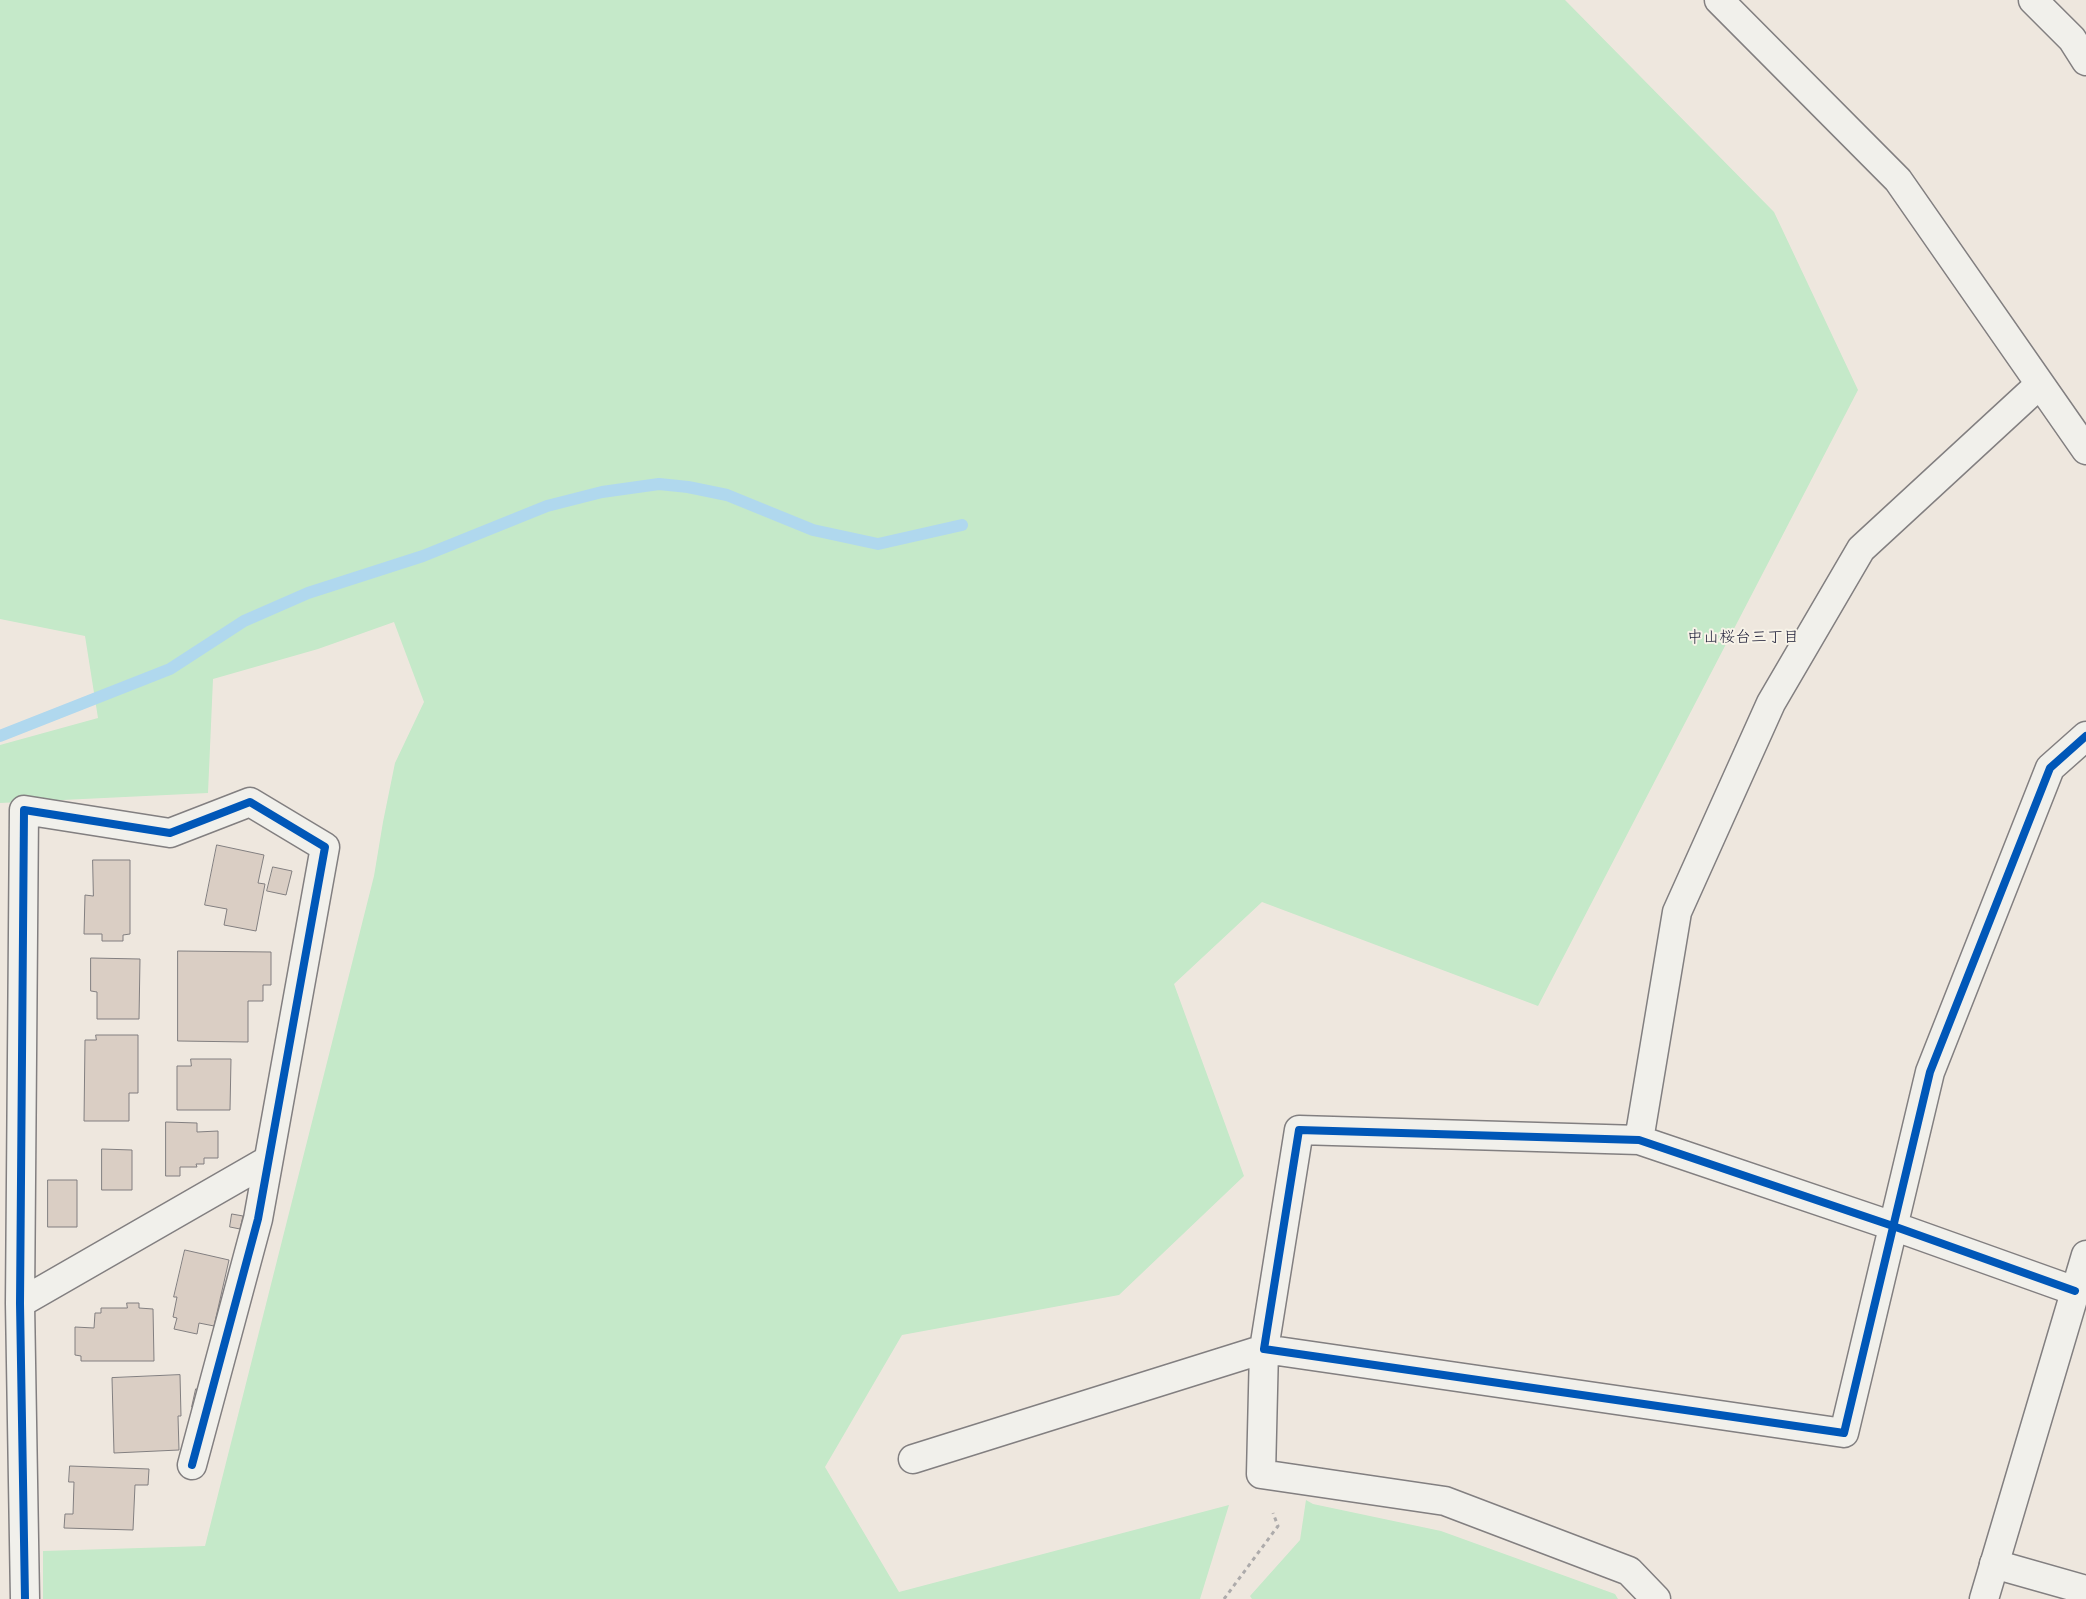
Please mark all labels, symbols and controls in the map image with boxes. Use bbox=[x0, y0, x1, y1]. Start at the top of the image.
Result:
district label: 中山桜台三丁目 bbox=[1687, 630, 1799, 650]

